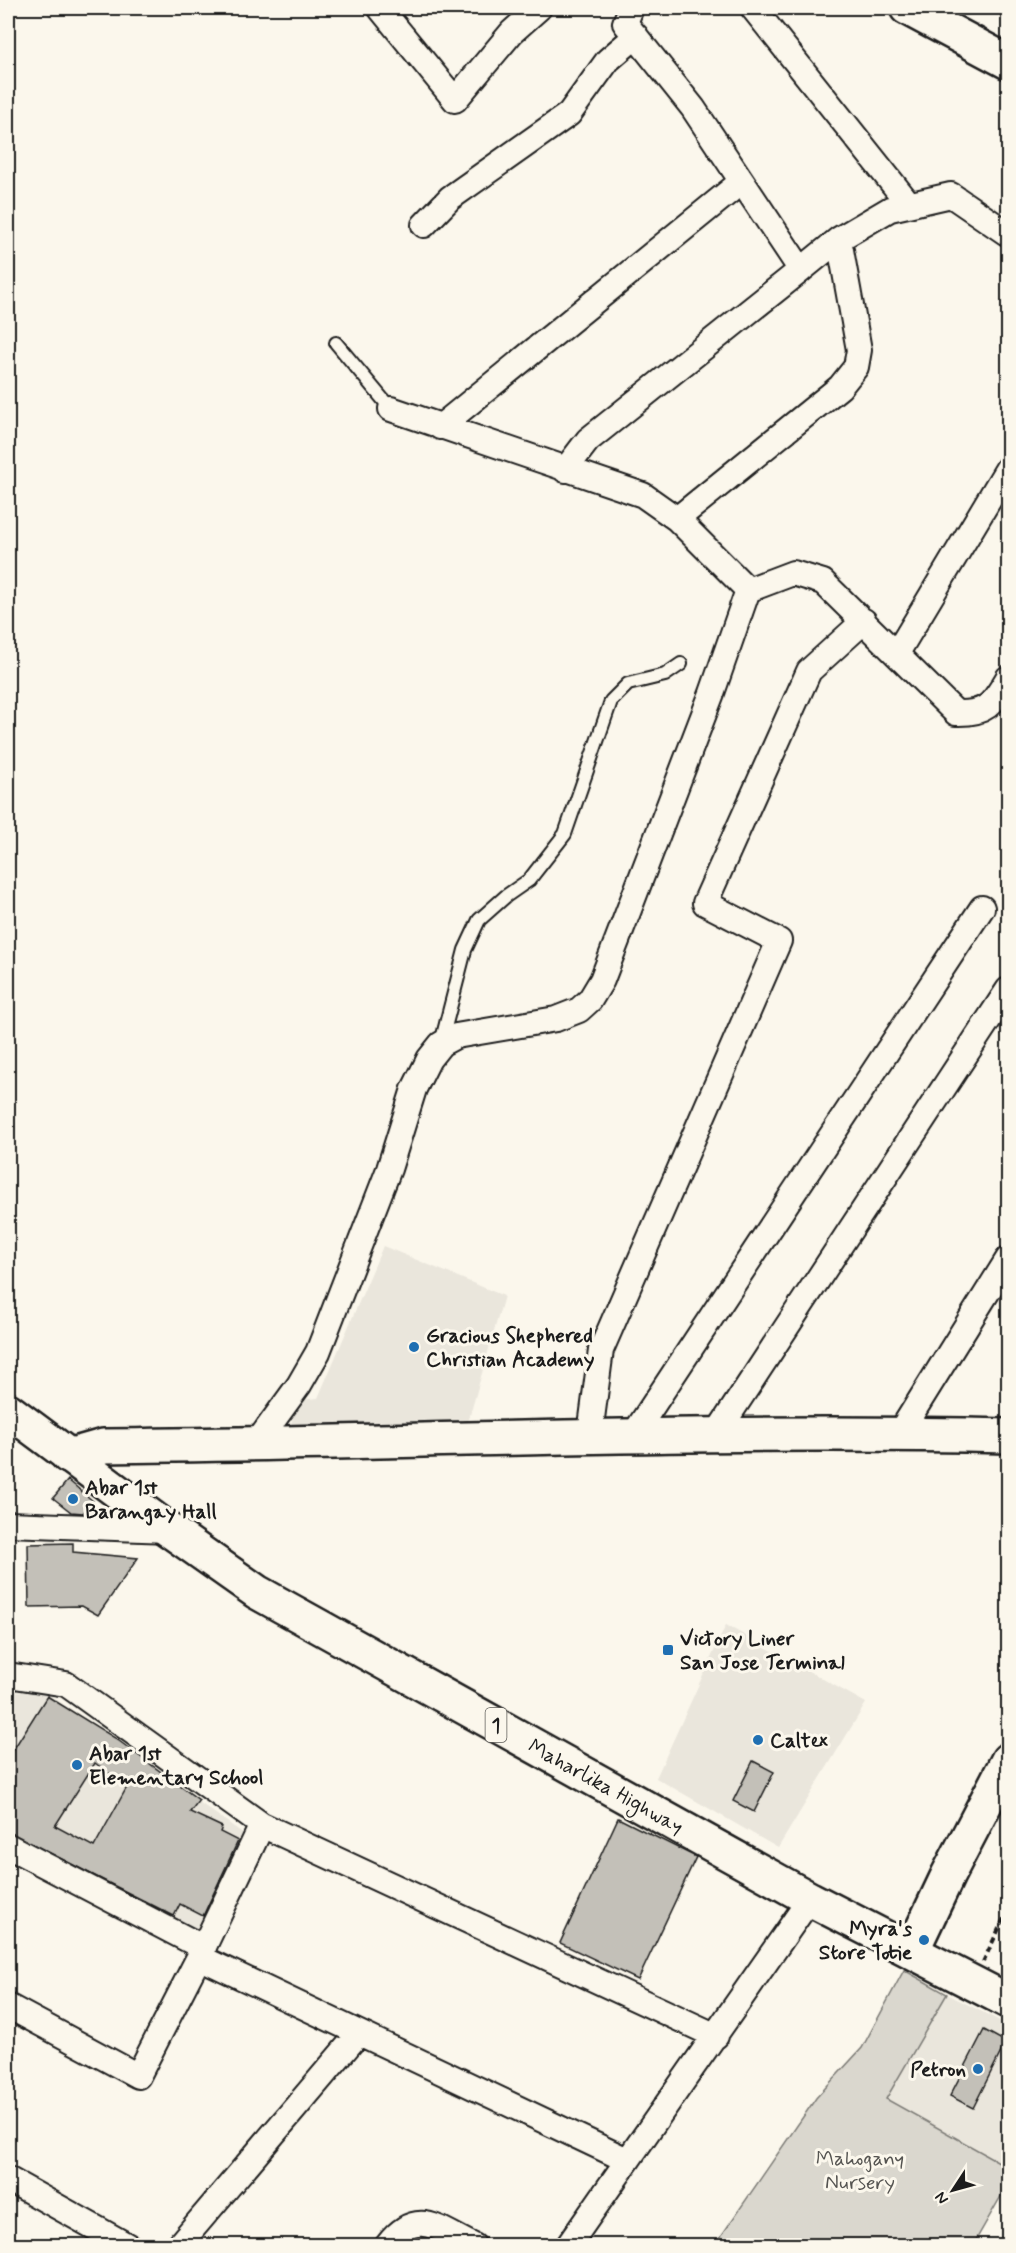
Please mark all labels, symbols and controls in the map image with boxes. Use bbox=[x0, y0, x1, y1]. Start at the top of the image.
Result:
place label: Gracious Shephered Christian Academy bbox=[426, 1322, 595, 1374]
marker: Gracious Shephered Christian Academy bbox=[407, 1340, 421, 1354]
place label: Abar 1st Barangay Hall bbox=[85, 1474, 217, 1526]
marker: Abar 1st Barangay Hall bbox=[66, 1492, 80, 1506]
place label: Victory Liner San Jose Terminal bbox=[680, 1625, 845, 1677]
marker: Victory Liner San Jose Terminal bbox=[661, 1643, 675, 1657]
road number: 1 bbox=[486, 1708, 506, 1742]
place label: Caltex bbox=[770, 1727, 829, 1755]
street label: Maharlika Highway bbox=[522, 1733, 688, 1842]
marker: Caltex bbox=[751, 1733, 765, 1747]
place label: Abar 1st Elementary School bbox=[89, 1740, 264, 1792]
marker: Abar 1st Elementary School bbox=[70, 1758, 84, 1772]
place label: Myra's Store Totie bbox=[819, 1915, 913, 1967]
marker: Myra's Store Totie bbox=[917, 1933, 931, 1947]
place label: Petron bbox=[910, 2056, 966, 2084]
marker: Petron bbox=[971, 2062, 985, 2076]
park label: Mahogany Nursery bbox=[816, 2145, 904, 2197]
north arrow bbox=[923, 2160, 983, 2220]
text: N bbox=[930, 2187, 954, 2208]

